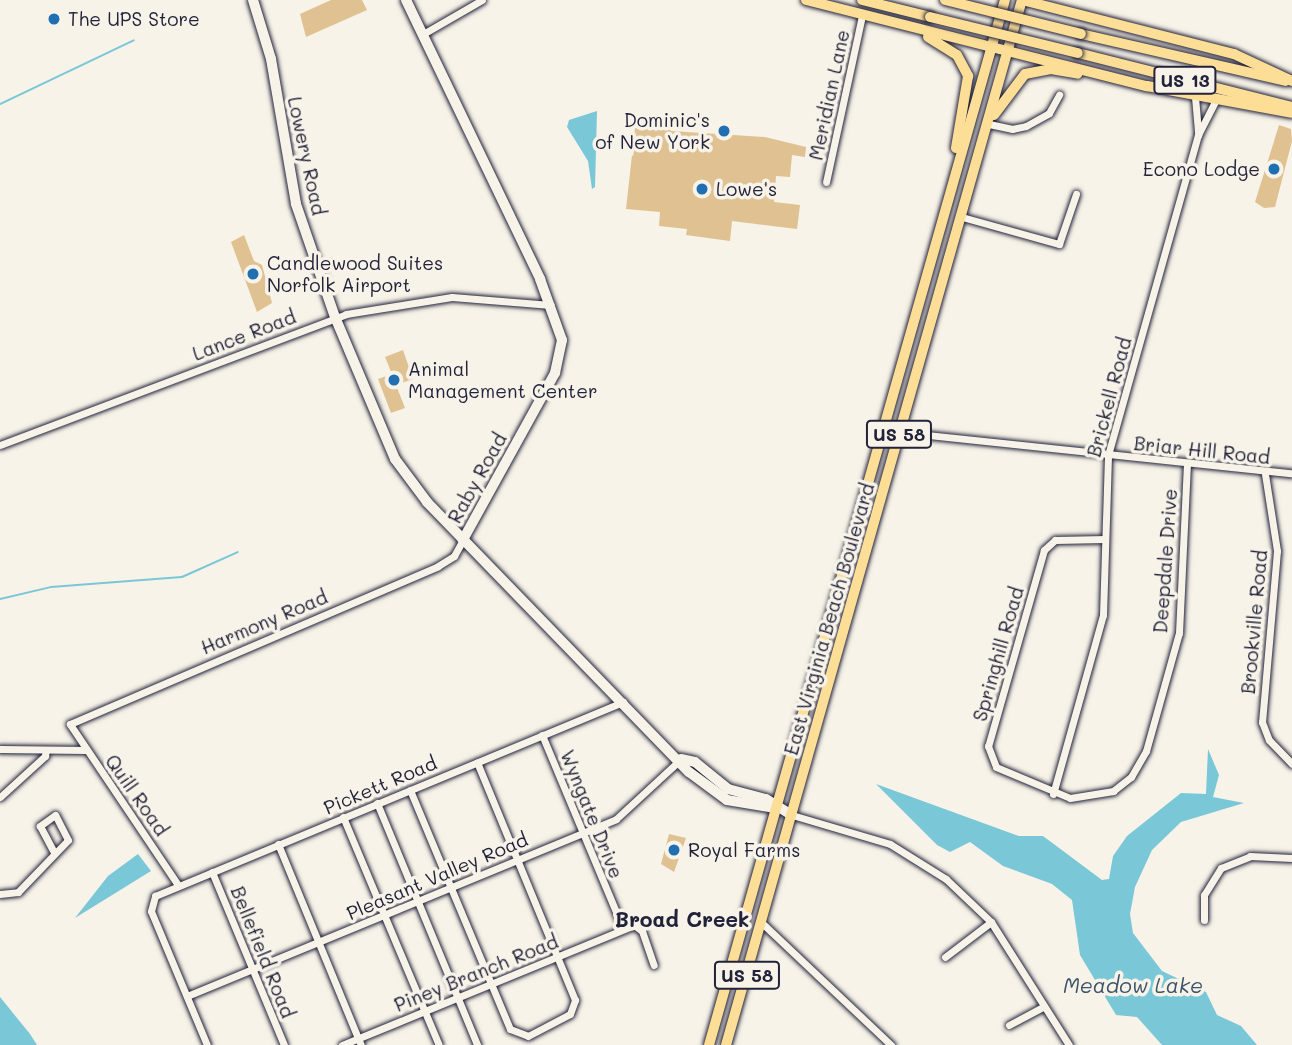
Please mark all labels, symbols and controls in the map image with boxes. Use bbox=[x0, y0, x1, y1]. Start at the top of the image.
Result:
place label: The UPS Store bbox=[68, 8, 200, 30]
marker: The UPS Store bbox=[46, 11, 62, 27]
street label: Meridian Lane bbox=[804, 28, 854, 162]
road number: US 13 bbox=[1152, 66, 1218, 94]
street label: Lowery Road bbox=[283, 95, 331, 217]
place label: Dominic's of New York bbox=[595, 109, 710, 153]
marker: Dominic's of New York bbox=[716, 123, 732, 139]
place label: Econo Lodge bbox=[1143, 158, 1260, 180]
marker: Econo Lodge bbox=[1266, 161, 1282, 177]
place label: Lowe's bbox=[716, 178, 777, 200]
marker: Lowe's bbox=[694, 181, 710, 197]
place label: Candlewood Suites Norfolk Airport bbox=[267, 252, 443, 296]
marker: Candlewood Suites Norfolk Airport bbox=[245, 266, 261, 282]
street label: Lance Road bbox=[189, 305, 299, 365]
street label: Brickell Road bbox=[1082, 335, 1136, 459]
place label: Animal Management Center bbox=[408, 358, 598, 402]
marker: Animal Management Center bbox=[386, 372, 402, 388]
road number: US 58 bbox=[866, 420, 932, 448]
street label: Raby Road bbox=[443, 429, 511, 527]
street label: Briar Hill Road bbox=[1133, 432, 1271, 468]
street label: East Virginia Beach Boulevard bbox=[779, 480, 879, 758]
street label: Deepdale Drive bbox=[1149, 488, 1181, 634]
street label: Brookville Road bbox=[1236, 549, 1272, 695]
street label: Springhill Road bbox=[968, 584, 1028, 724]
street label: Harmony Road bbox=[197, 585, 331, 659]
street label: Wyngate Drive bbox=[556, 746, 628, 882]
street label: Quill Road bbox=[101, 750, 173, 840]
street label: Pickett Road bbox=[320, 751, 440, 819]
street label: Pleasant Valley Road bbox=[343, 827, 531, 925]
place label: Royal Farms bbox=[688, 839, 800, 861]
marker: Royal Farms bbox=[666, 842, 682, 858]
street label: Bellefield Road bbox=[226, 883, 300, 1021]
district label: Broad Creek bbox=[615, 906, 749, 932]
street label: Piney Branch Road bbox=[391, 930, 561, 1016]
road number: US 58 bbox=[714, 960, 780, 990]
water label: Meadow Lake bbox=[1063, 972, 1203, 998]

